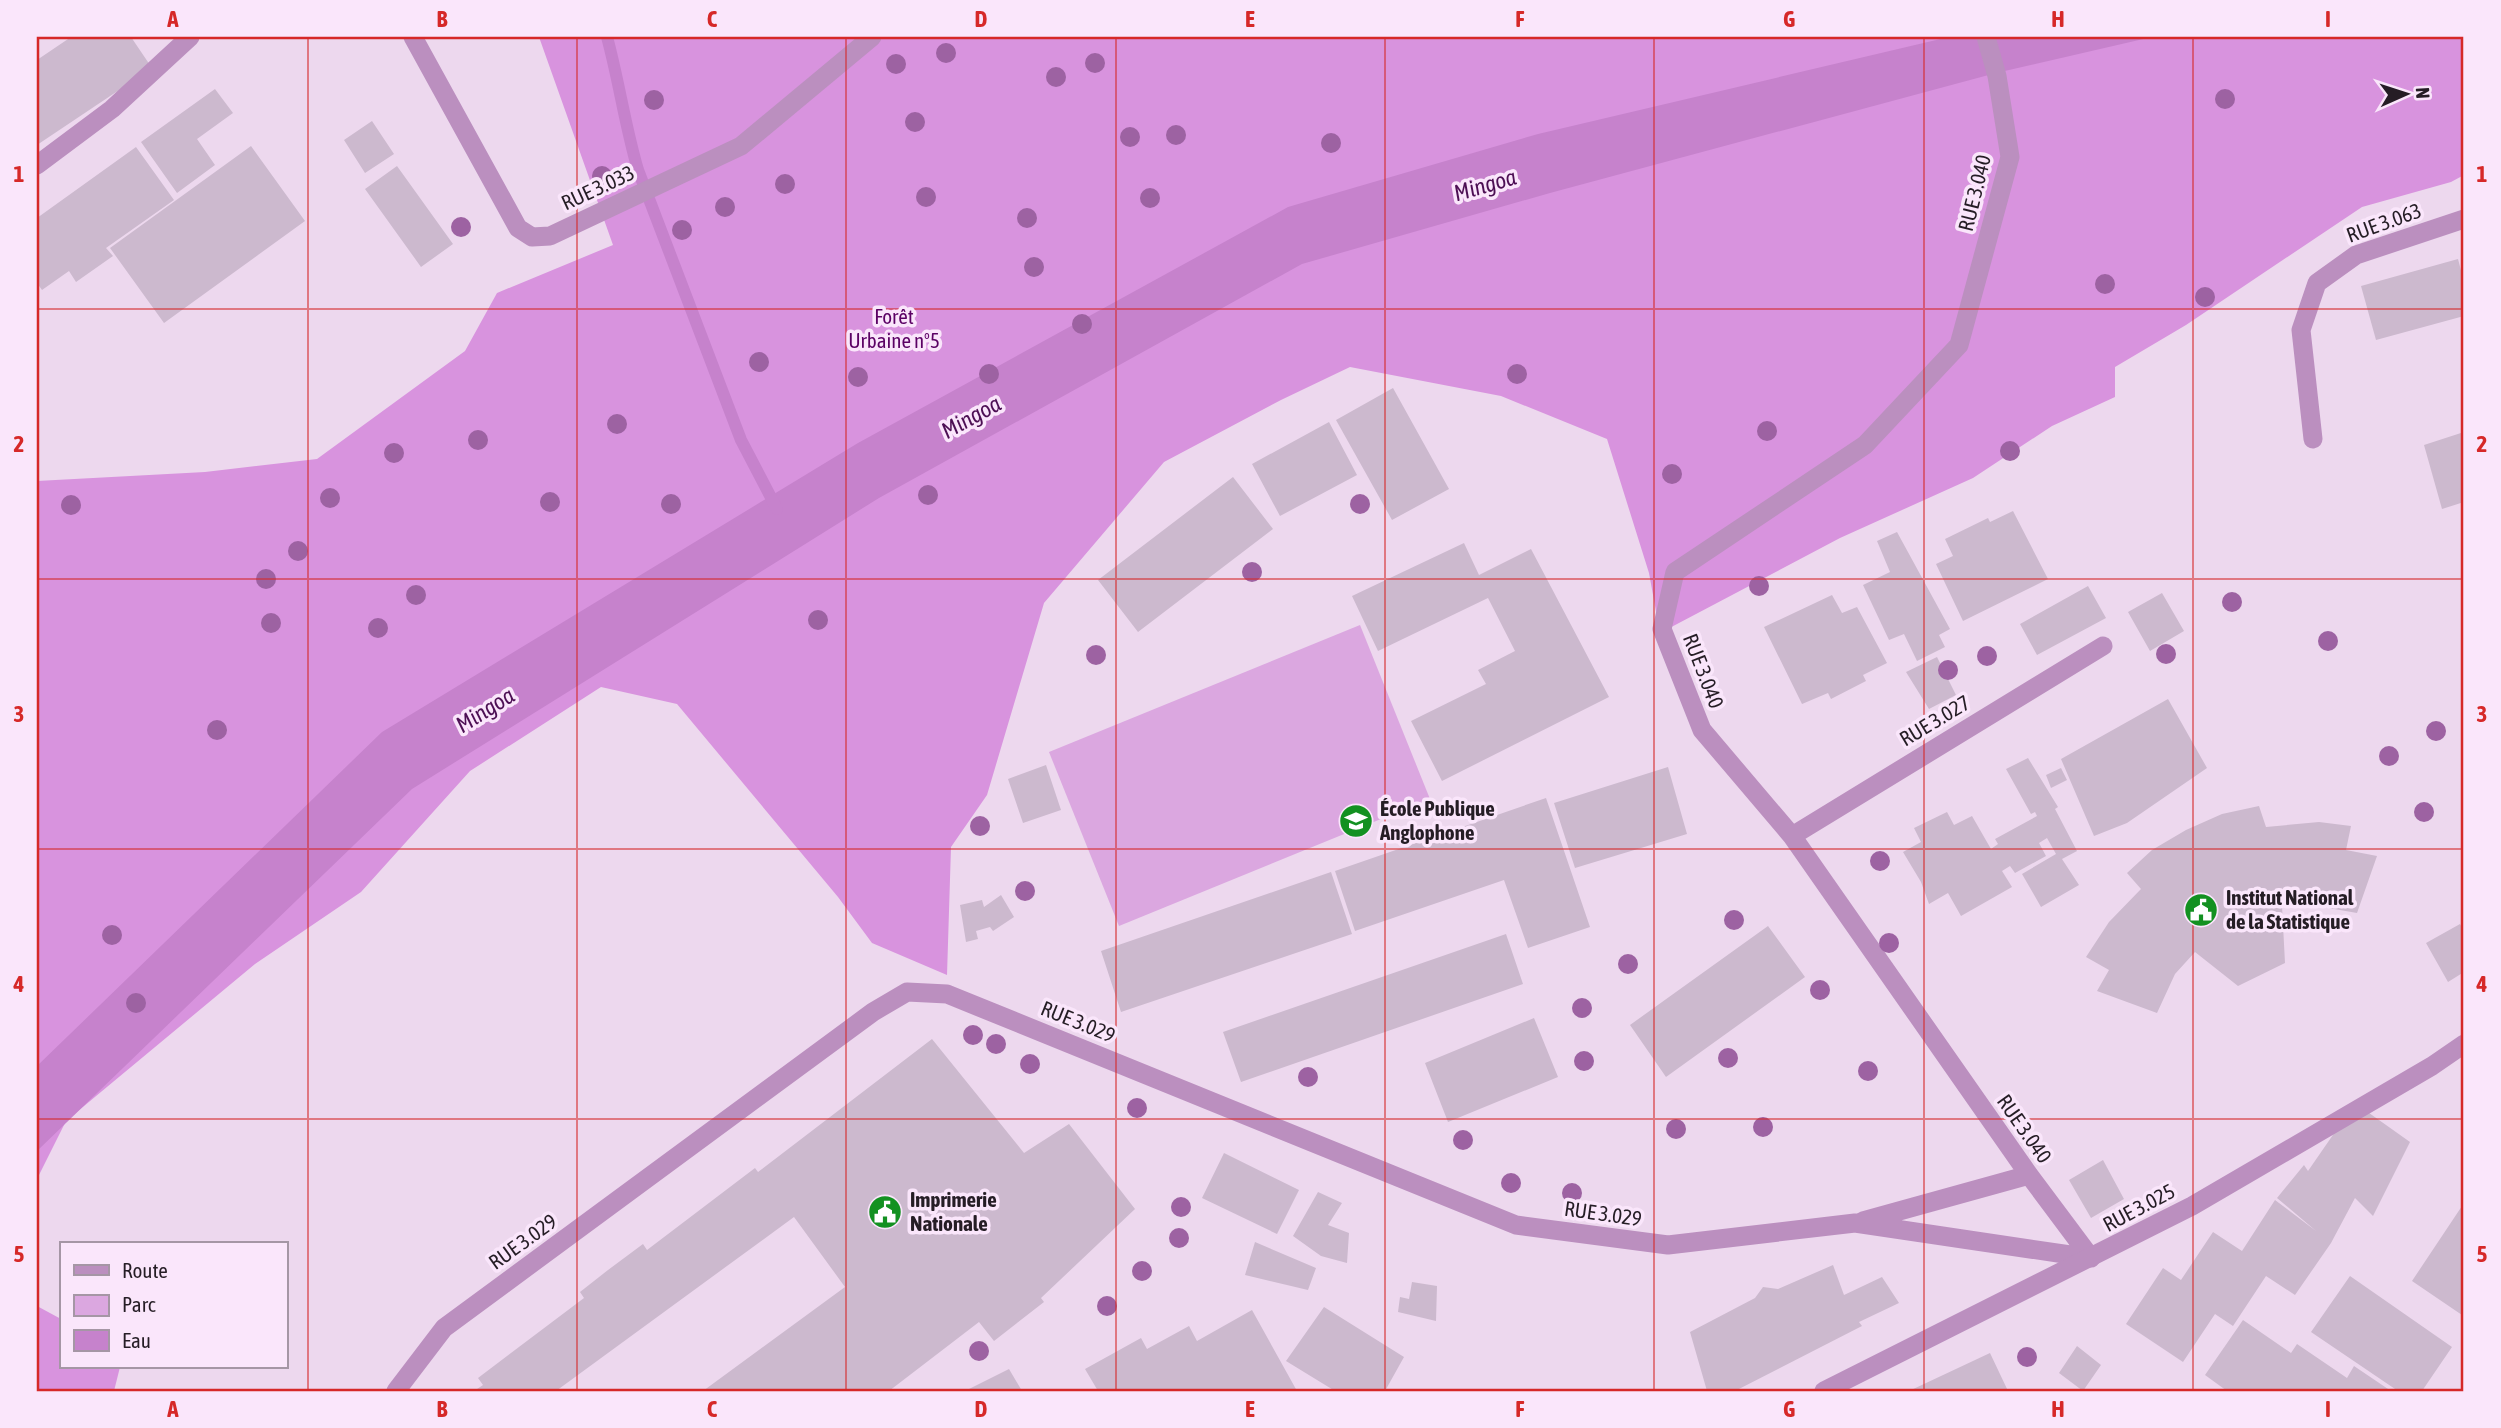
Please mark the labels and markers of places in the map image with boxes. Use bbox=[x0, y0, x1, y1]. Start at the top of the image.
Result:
place label: École Publique Anglophone bbox=[1379, 796, 1495, 844]
school or university icon: École Publique Anglophone bbox=[1337, 802, 1375, 840]
place label: Institut National de la Statistique bbox=[2226, 885, 2354, 933]
public building icon: Institut National de la Statistique bbox=[2182, 891, 2220, 929]
place label: Imprimerie Nationale bbox=[910, 1187, 997, 1235]
public building icon: Imprimerie Nationale bbox=[866, 1193, 904, 1231]

